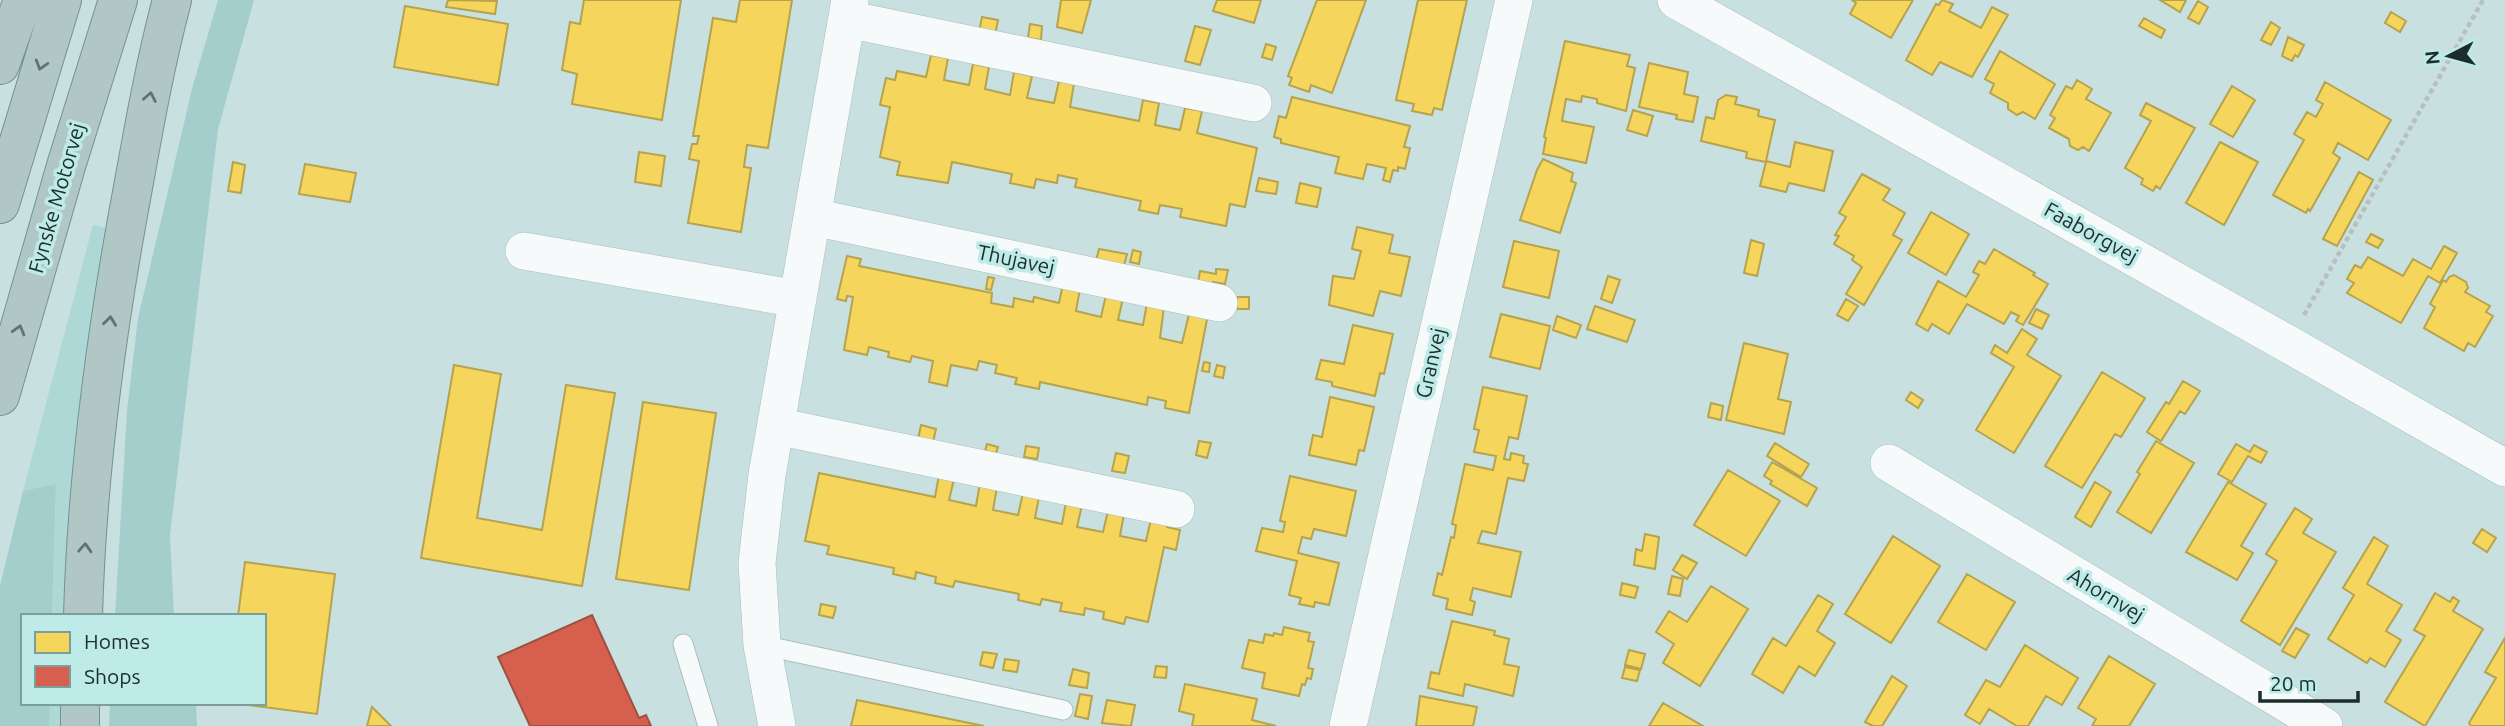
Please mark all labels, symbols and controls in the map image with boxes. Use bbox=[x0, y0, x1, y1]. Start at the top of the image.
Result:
north arrow bbox=[2414, 21, 2484, 91]
text: N bbox=[2420, 50, 2444, 66]
one-way arrow bbox=[35, 59, 50, 71]
one-way arrow bbox=[141, 92, 156, 104]
street label: Fynske Motorvej bbox=[23, 120, 89, 276]
street label: Faaborgvej bbox=[2041, 197, 2142, 268]
street label: Thujavej bbox=[975, 239, 1057, 279]
one-way arrow bbox=[102, 316, 117, 327]
one-way arrow bbox=[10, 325, 25, 337]
street label: Granvej bbox=[1410, 325, 1450, 400]
one-way arrow bbox=[78, 542, 93, 553]
street label: Ahornvej bbox=[2064, 562, 2149, 626]
legend bbox=[21, 614, 266, 705]
text: Homes bbox=[84, 629, 150, 653]
scale bar bbox=[2260, 660, 2358, 704]
text: Shops bbox=[84, 664, 141, 688]
text: 20 m bbox=[2270, 671, 2317, 695]

